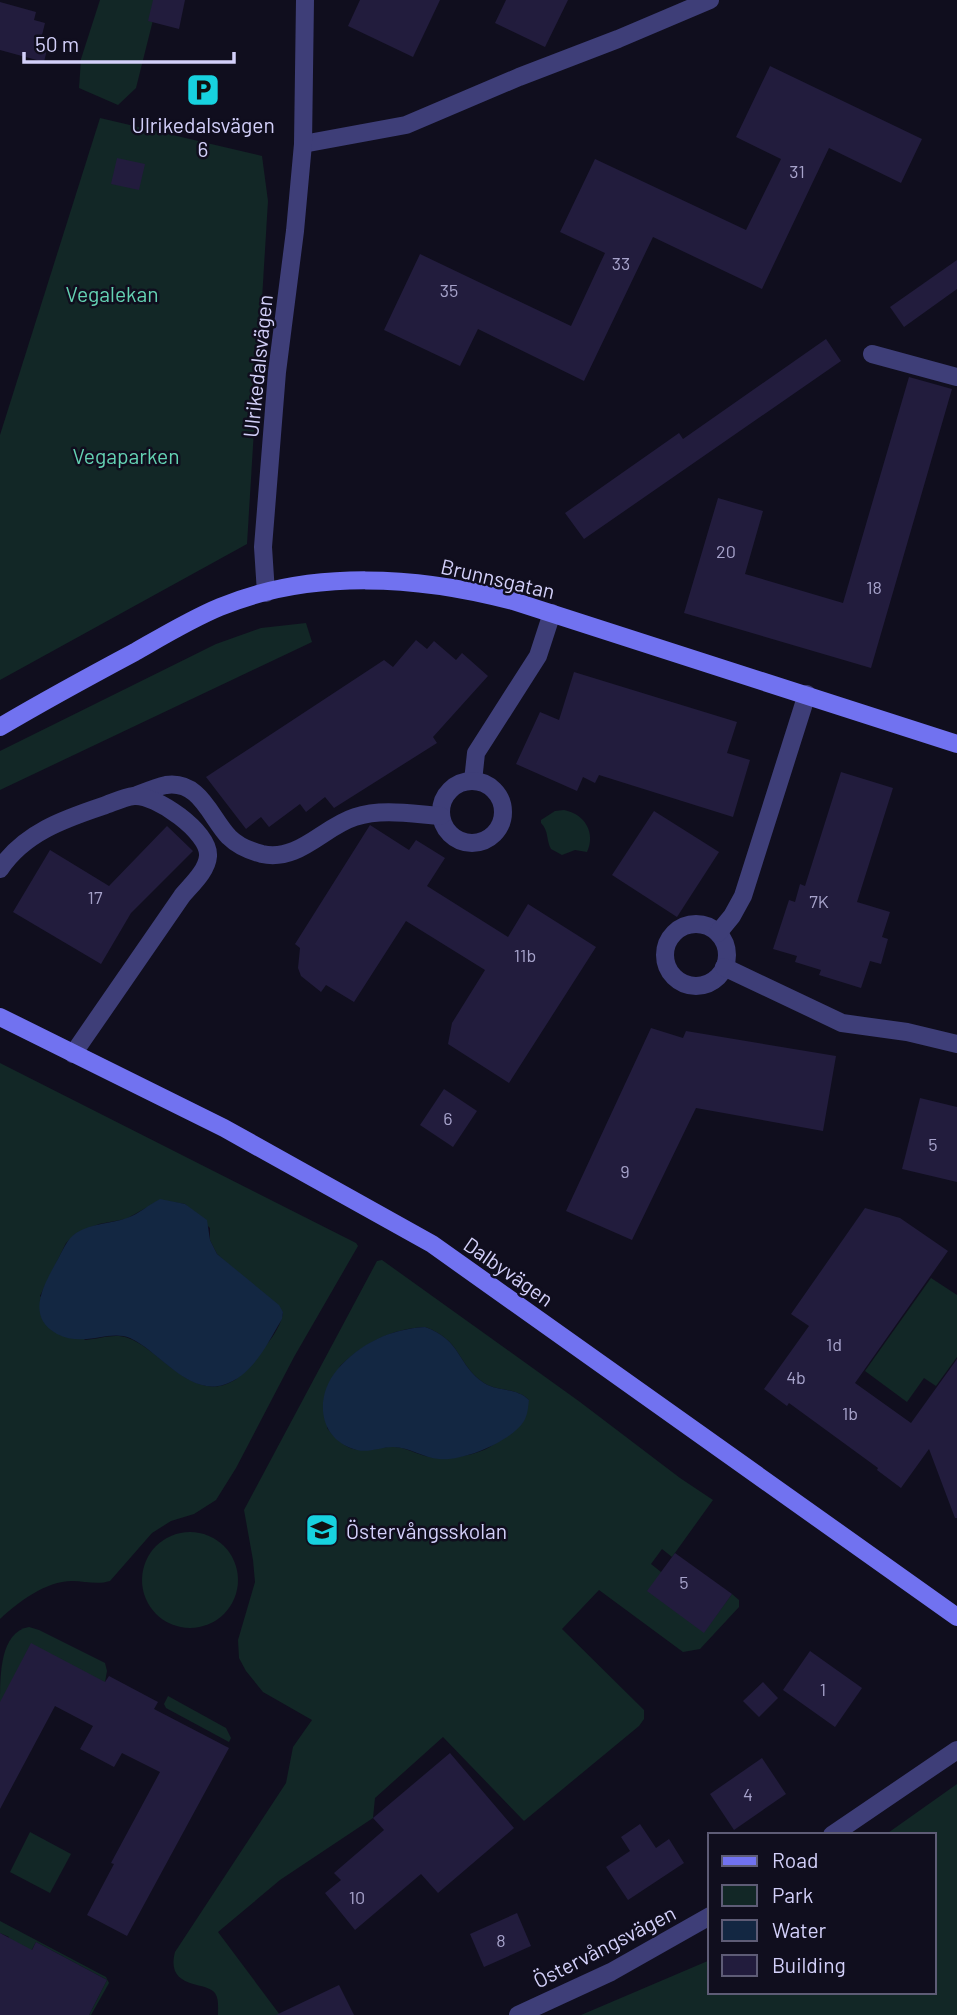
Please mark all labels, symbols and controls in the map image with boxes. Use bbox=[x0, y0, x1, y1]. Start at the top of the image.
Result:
scale bar bbox=[24, 21, 234, 65]
text: 50 m bbox=[35, 31, 79, 56]
parking icon: Ulrikedalsvägen 6 bbox=[184, 71, 222, 109]
place label: Ulrikedalsvägen 6 bbox=[131, 112, 275, 161]
house number: 31 bbox=[789, 160, 805, 182]
house number: 33 bbox=[612, 252, 630, 274]
house number: 35 bbox=[440, 279, 458, 301]
park label: Vegalekan bbox=[66, 281, 158, 306]
street label: Ulrikedalsvägen bbox=[237, 293, 277, 439]
park label: Vegaparken bbox=[72, 443, 180, 468]
house number: 20 bbox=[716, 540, 736, 562]
street label: Brunnsgatan bbox=[438, 553, 558, 603]
house number: 18 bbox=[866, 576, 882, 598]
house number: 17 bbox=[88, 886, 103, 908]
house number: 7K bbox=[809, 890, 829, 912]
house number: 11b bbox=[514, 944, 536, 966]
house number: 6 bbox=[443, 1107, 453, 1129]
house number: 5 bbox=[928, 1133, 938, 1155]
house number: 9 bbox=[620, 1160, 630, 1182]
street label: Dalbyvägen bbox=[459, 1231, 559, 1311]
house number: 1d bbox=[826, 1333, 842, 1355]
house number: 4b bbox=[786, 1366, 806, 1388]
house number: 1b bbox=[842, 1402, 858, 1424]
school or university icon: Östervångsskolan bbox=[303, 1511, 341, 1549]
place label: Östervångsskolan bbox=[346, 1518, 507, 1543]
house number: 5 bbox=[679, 1571, 689, 1593]
house number: 1 bbox=[820, 1678, 826, 1700]
house number: 4 bbox=[743, 1783, 753, 1805]
legend bbox=[708, 1833, 936, 1994]
text: Road bbox=[772, 1847, 818, 1872]
text: Park bbox=[772, 1882, 813, 1907]
house number: 10 bbox=[349, 1886, 365, 1908]
street label: Östervångsvägen bbox=[529, 1899, 679, 1993]
text: Water bbox=[772, 1917, 827, 1942]
house number: 8 bbox=[496, 1929, 506, 1951]
text: Building bbox=[772, 1952, 846, 1977]

